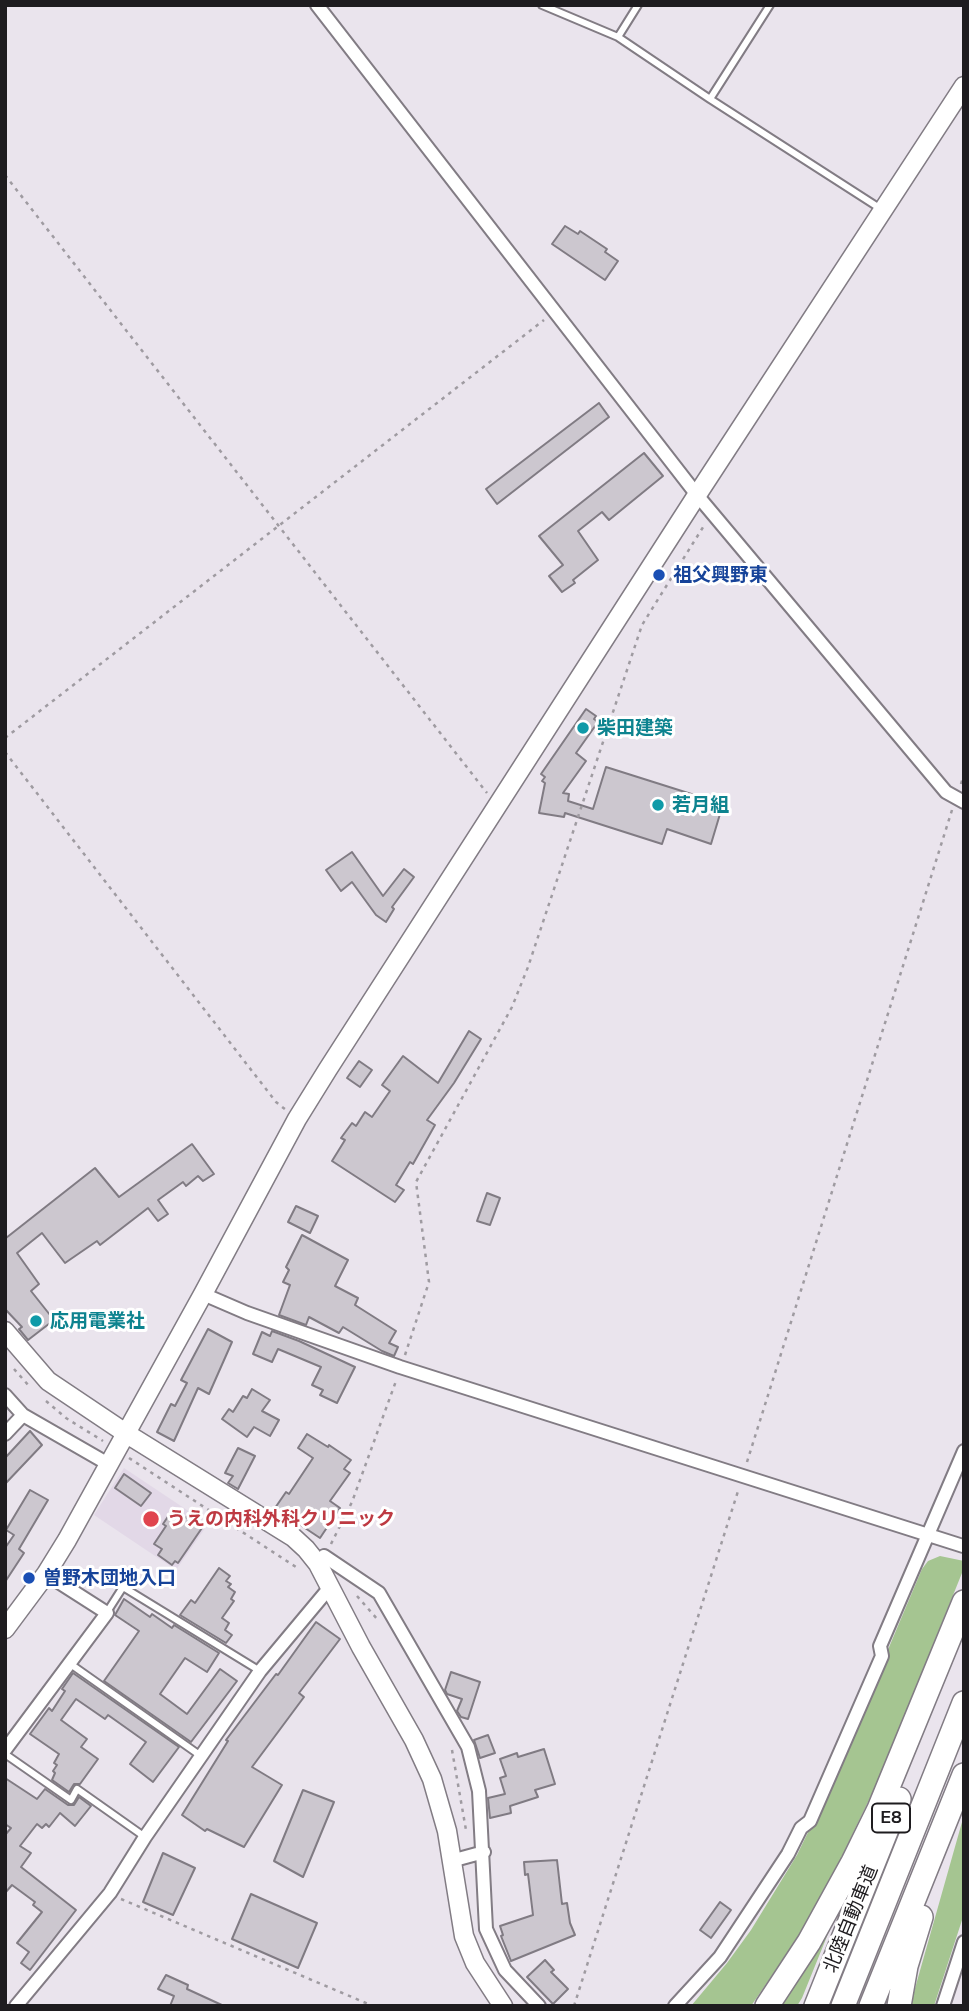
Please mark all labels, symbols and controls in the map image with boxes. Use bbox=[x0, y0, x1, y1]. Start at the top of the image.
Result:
place label: 祖父興野東 bbox=[673, 564, 768, 586]
marker: 祖父興野東 bbox=[651, 567, 667, 583]
place label: 柴田建築 bbox=[597, 717, 673, 739]
marker: 柴田建築 bbox=[575, 720, 591, 736]
place label: 若月組 bbox=[672, 794, 729, 816]
marker: 若月組 bbox=[650, 797, 666, 813]
place label: 応用電業社 bbox=[50, 1310, 145, 1332]
marker: 応用電業社 bbox=[28, 1313, 44, 1329]
place label: うえの内科外科クリニック bbox=[167, 1508, 395, 1530]
marker: うえの内科外科クリニック bbox=[141, 1509, 161, 1529]
place label: 曽野木団地入口 bbox=[43, 1567, 176, 1589]
marker: 曽野木団地入口 bbox=[21, 1570, 37, 1586]
road number: E8 bbox=[872, 1804, 910, 1832]
street label: 北陸自動車道 bbox=[819, 1862, 883, 1976]

